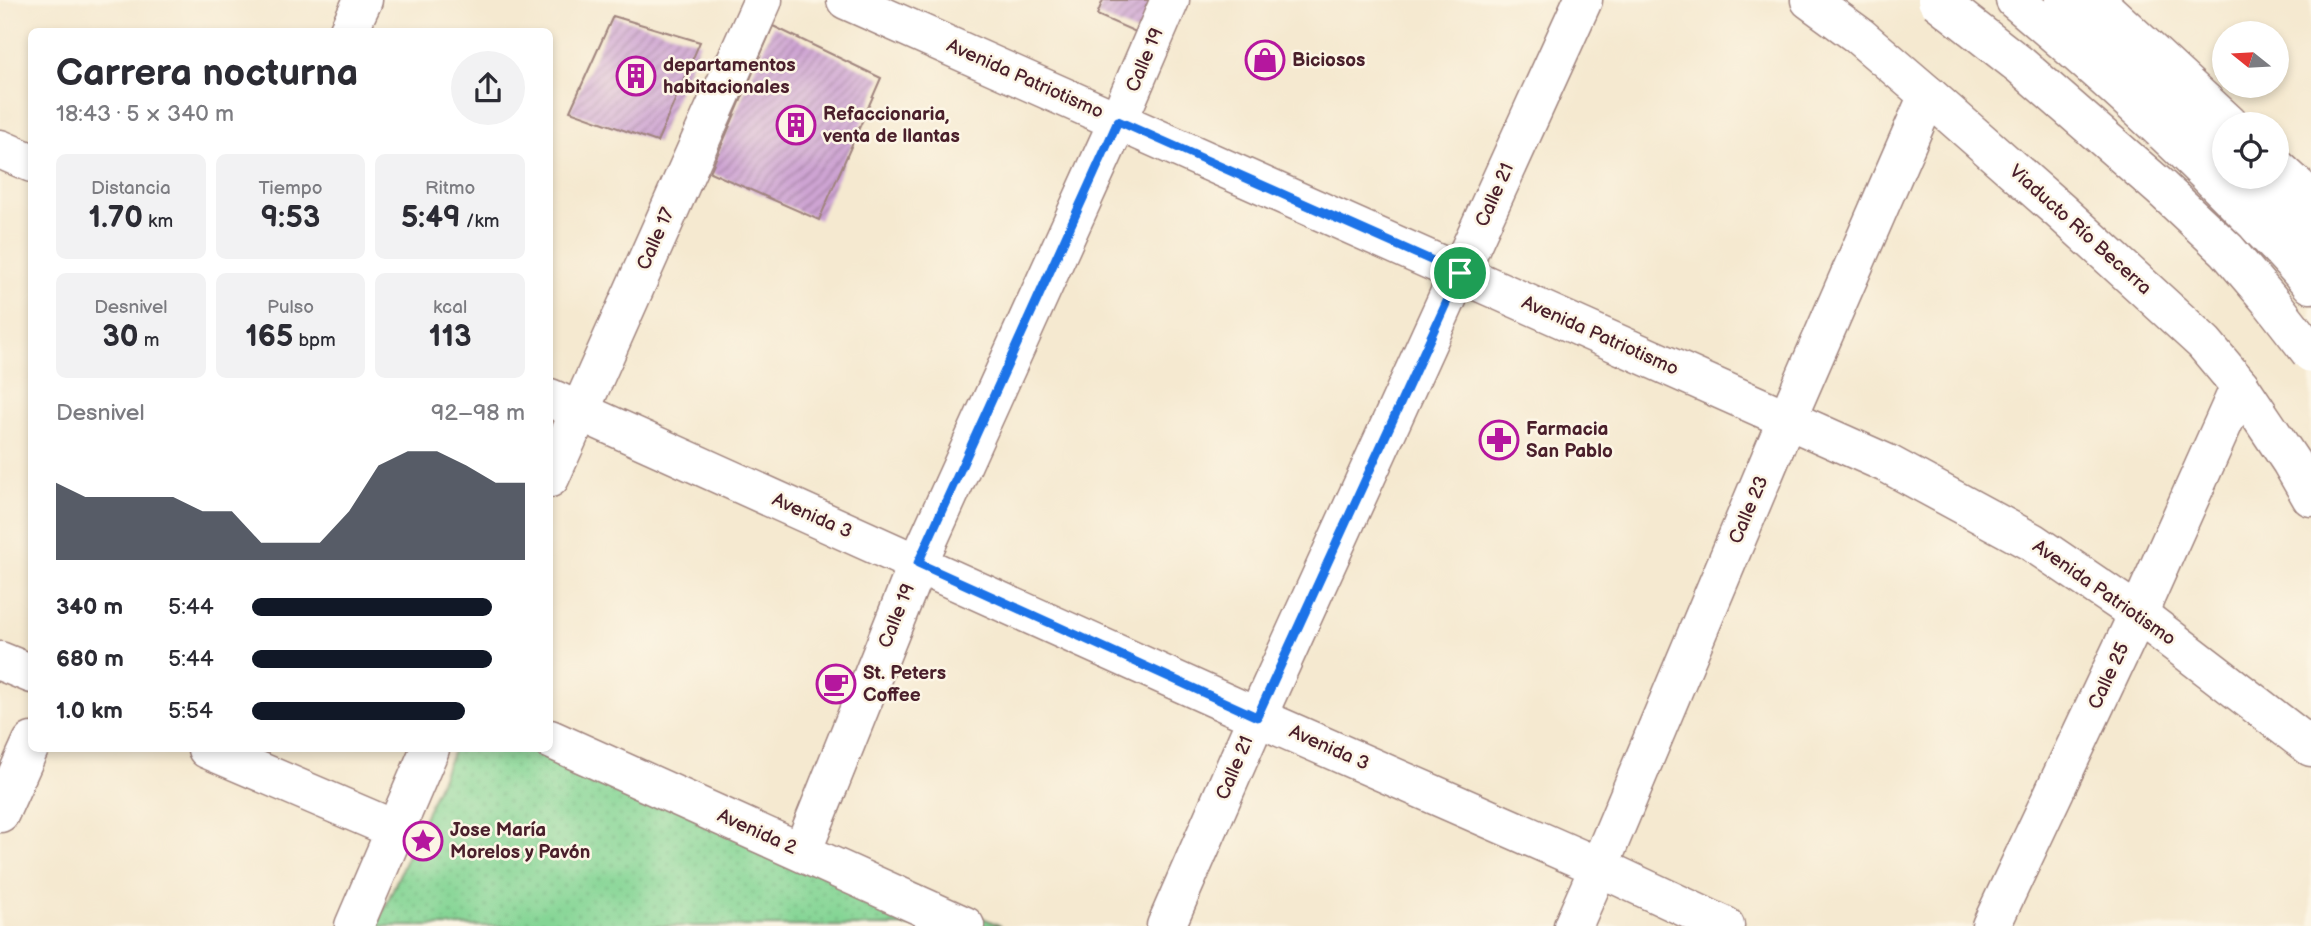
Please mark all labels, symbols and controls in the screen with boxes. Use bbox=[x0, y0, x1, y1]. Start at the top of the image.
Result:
north arrow bbox=[2212, 21, 2289, 98]
map controls bbox=[2212, 21, 2289, 189]
street label: Calle 19 bbox=[1121, 25, 1169, 95]
street label: Avenida Patriotismo bbox=[943, 34, 1107, 124]
shop icon: Biciosos bbox=[1244, 39, 1286, 81]
place label: Biciosos bbox=[1292, 49, 1365, 72]
text: Carrera nocturna bbox=[56, 51, 358, 96]
button: share bbox=[451, 51, 525, 125]
place label: departamentos habitacionales bbox=[663, 54, 796, 99]
building icon: departamentos habitacionales bbox=[615, 55, 657, 97]
text: 18:43 · 5 × 340 m bbox=[56, 100, 234, 128]
place label: Refaccionaria, venta de llantas bbox=[822, 103, 960, 148]
building icon: Refaccionaria, venta de llantas bbox=[775, 104, 817, 146]
button: locate bbox=[2212, 112, 2289, 189]
street label: Calle 21 bbox=[1471, 160, 1519, 230]
street label: Viaducto Río Becerra bbox=[2004, 160, 2156, 300]
text: Distancia bbox=[91, 177, 171, 200]
text: Tiempo bbox=[259, 177, 322, 200]
text: Ritmo bbox=[425, 177, 475, 200]
text: 1.70 bbox=[89, 200, 143, 236]
text: 9:53 bbox=[261, 200, 320, 236]
text: 5:49 bbox=[401, 200, 461, 236]
street label: Calle 17 bbox=[632, 204, 680, 274]
text: km bbox=[143, 210, 173, 233]
text: /km bbox=[461, 210, 499, 233]
pin bbox=[1430, 243, 1490, 303]
icon: arrive bbox=[1441, 254, 1479, 292]
street label: Avenida Patriotismo bbox=[1518, 291, 1682, 381]
text: Desnivel bbox=[94, 296, 167, 319]
text: Pulso bbox=[267, 296, 314, 319]
text: kcal bbox=[433, 296, 467, 319]
text: 30 bbox=[102, 319, 139, 355]
text: 165 bbox=[245, 319, 293, 355]
text: 113 bbox=[429, 319, 472, 355]
text: m bbox=[139, 329, 159, 352]
text: bpm bbox=[293, 329, 336, 352]
text: Desnivel bbox=[56, 399, 145, 427]
text: 92–98 m bbox=[431, 399, 525, 427]
place label: Farmacia San Pablo bbox=[1526, 418, 1613, 463]
pharmacy icon: Farmacia San Pablo bbox=[1478, 419, 1520, 461]
street label: Calle 23 bbox=[1724, 473, 1774, 547]
street label: Avenida 3 bbox=[769, 488, 855, 544]
street label: Avenida Patriotismo bbox=[2028, 535, 2180, 651]
street label: Calle 19 bbox=[874, 580, 920, 652]
text: 340 m bbox=[56, 593, 123, 621]
text: 5:44 bbox=[168, 593, 214, 621]
street label: Calle 25 bbox=[2084, 639, 2134, 713]
text: 680 m bbox=[56, 645, 124, 673]
text: 5:44 bbox=[168, 645, 214, 673]
place label: St. Peters Coffee bbox=[863, 662, 946, 707]
cafe icon: St. Peters Coffee bbox=[815, 663, 857, 705]
text: 1.0 km bbox=[56, 697, 123, 725]
text: 5:54 bbox=[168, 697, 213, 725]
street label: Avenida 3 bbox=[1286, 720, 1372, 776]
street label: Calle 21 bbox=[1211, 733, 1259, 803]
street label: Avenida 2 bbox=[714, 804, 801, 860]
place label: Jose María Morelos y Pavón bbox=[450, 819, 590, 864]
place icon: Jose María Morelos y Pavón bbox=[402, 820, 444, 862]

